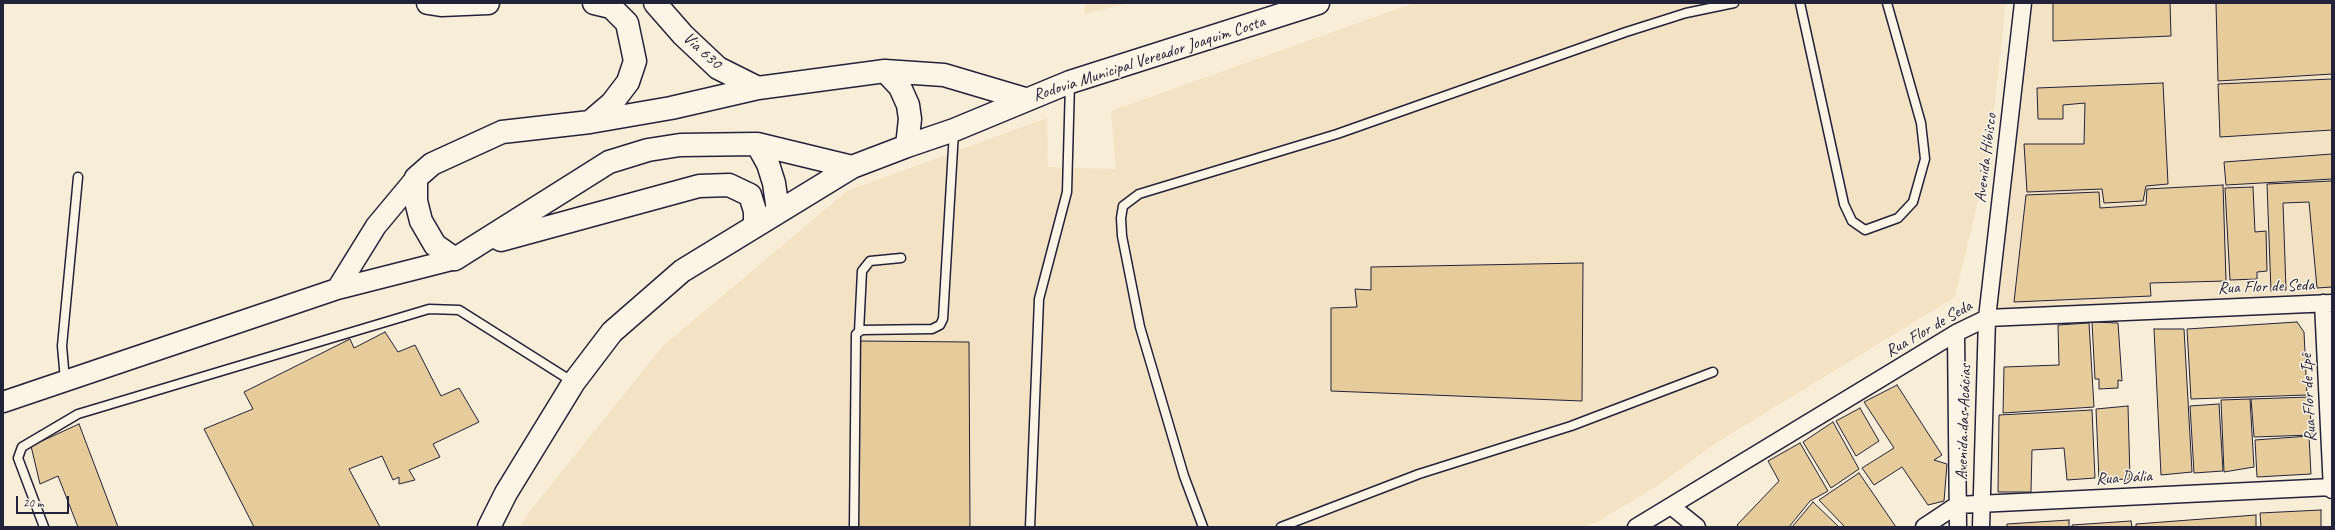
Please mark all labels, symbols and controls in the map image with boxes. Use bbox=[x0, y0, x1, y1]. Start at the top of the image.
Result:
street label: Rodovia Municipal Vereador Joaquim Costa bbox=[1031, 12, 1267, 106]
street label: Via 630 bbox=[678, 28, 726, 74]
street label: Avenida Hibisco bbox=[1970, 112, 2002, 204]
street label: Rua Flor de Seda bbox=[2218, 275, 2314, 299]
street label: Rua Flor de Seda bbox=[1882, 296, 1976, 362]
street label: Rua Flor de Ipê bbox=[2297, 353, 2321, 443]
street label: Avenida das Acácias bbox=[1952, 364, 1976, 480]
street label: Rua Dália bbox=[2096, 466, 2152, 490]
scale bar bbox=[18, 488, 71, 514]
text: 20 m bbox=[23, 495, 43, 511]

